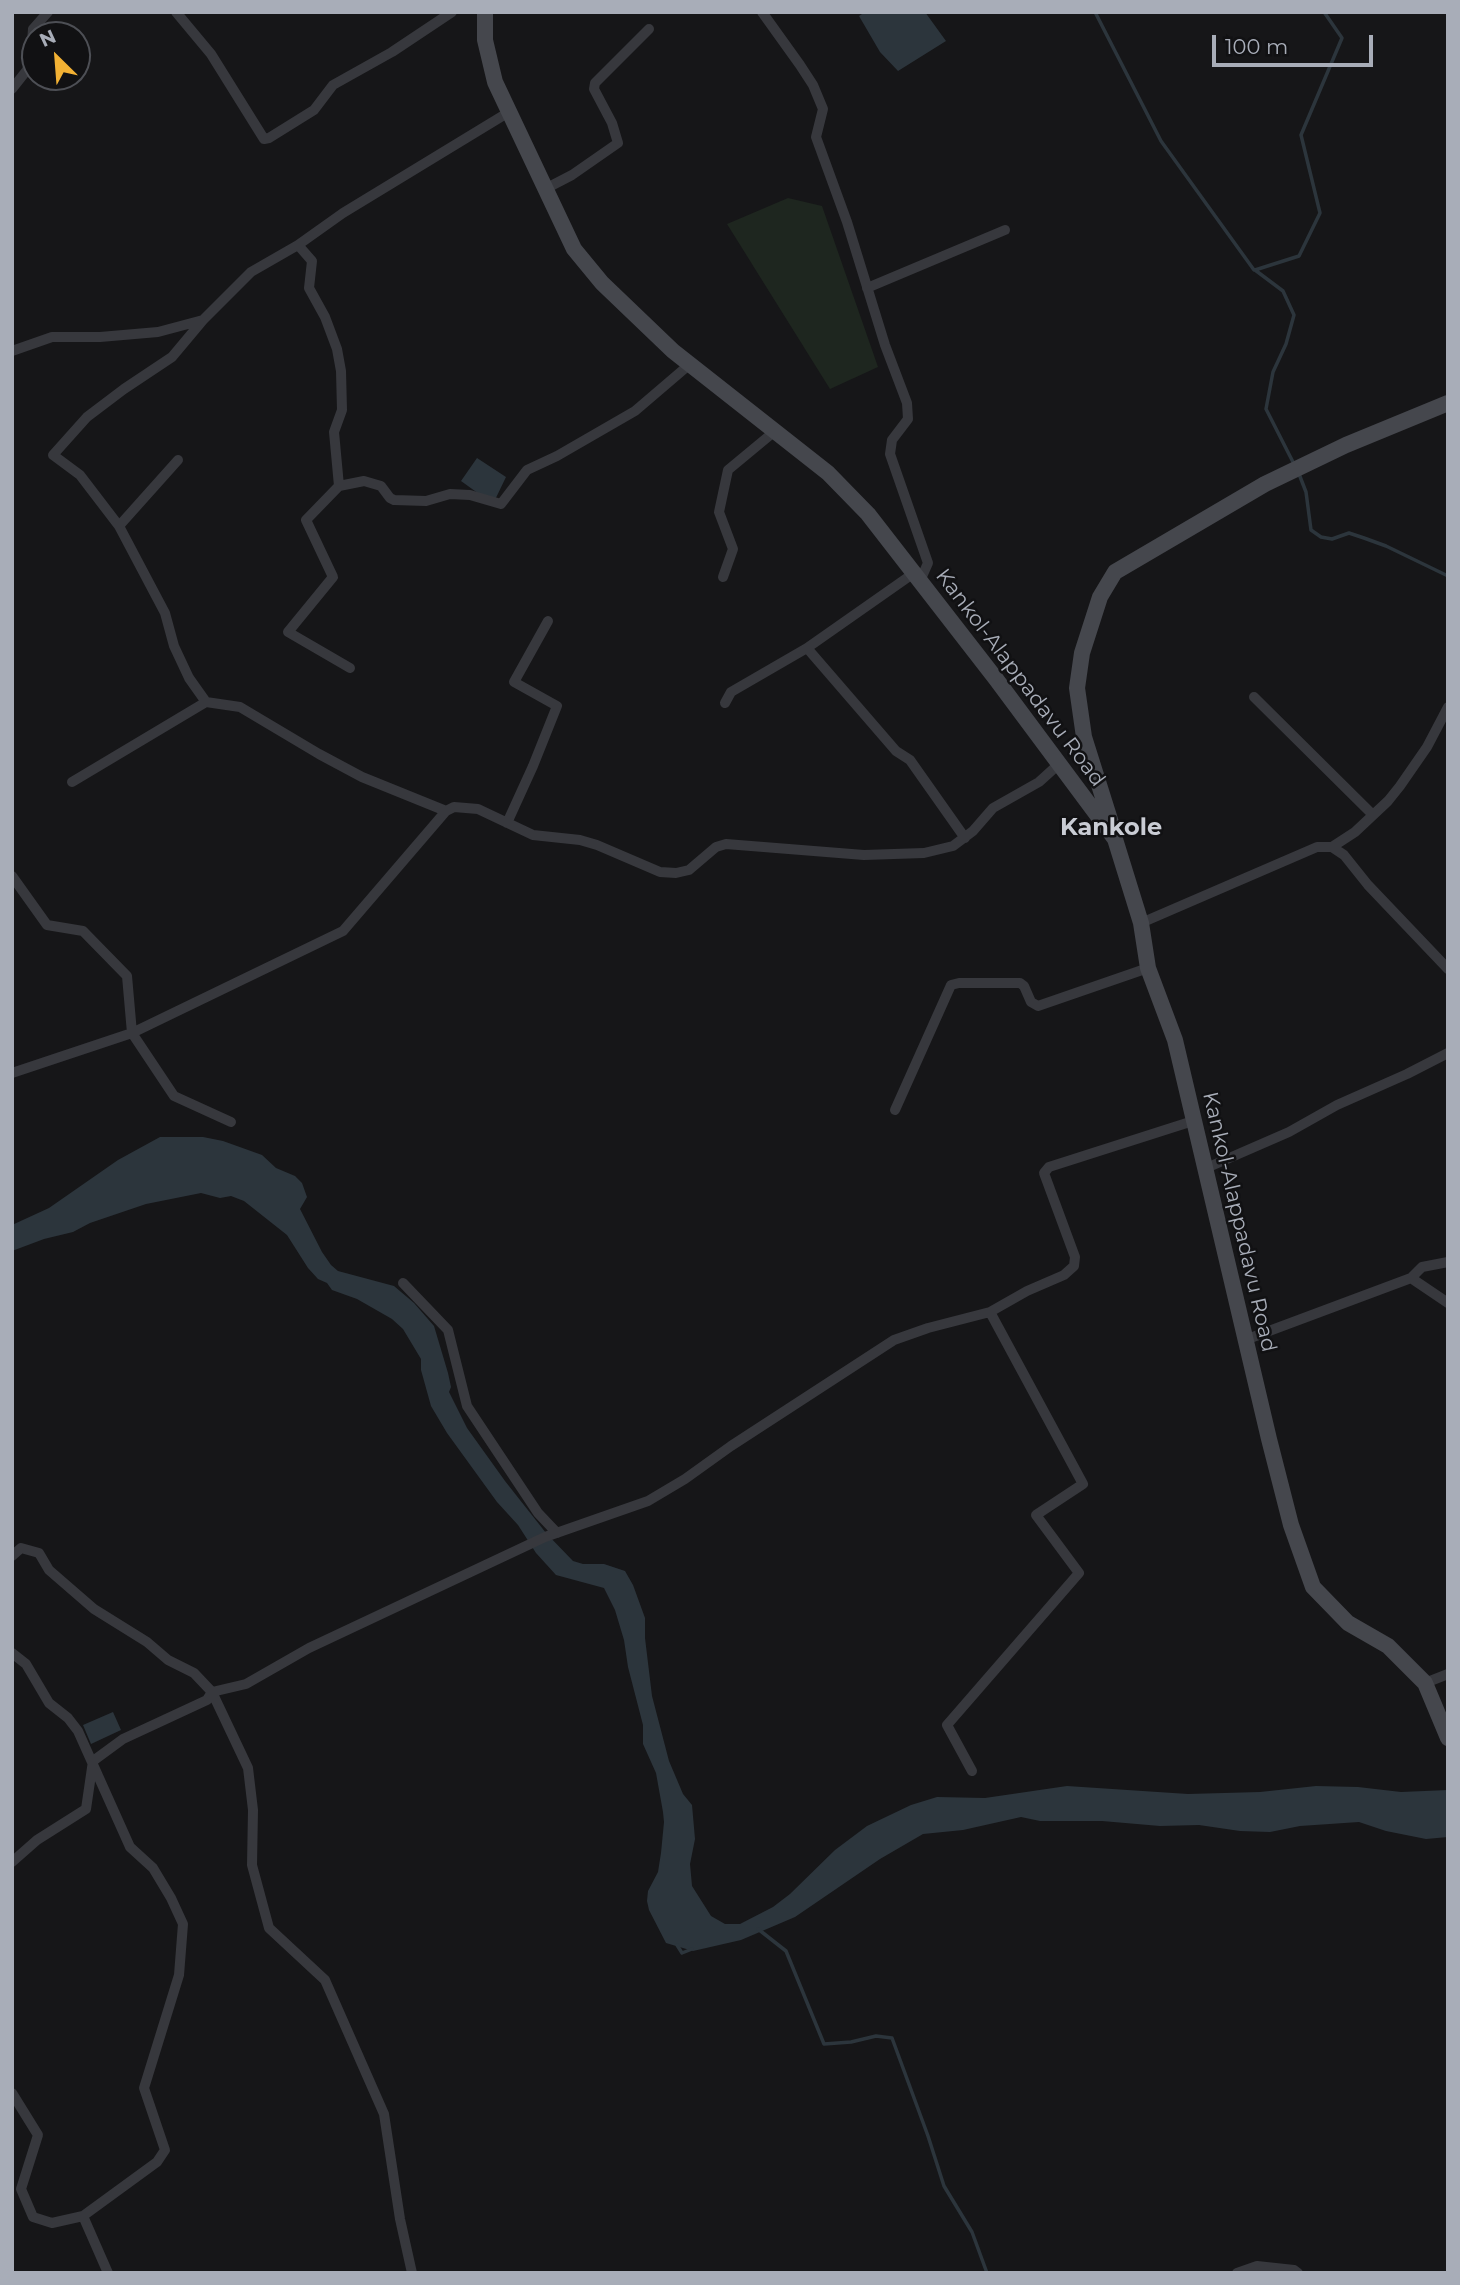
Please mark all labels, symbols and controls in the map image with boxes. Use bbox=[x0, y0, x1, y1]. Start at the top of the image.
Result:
north arrow bbox=[21, 21, 91, 91]
scale bar bbox=[1215, 21, 1376, 65]
text: N bbox=[36, 25, 60, 52]
text: 100 m bbox=[1225, 34, 1288, 59]
street label: Kankol-Alappadavu Road bbox=[930, 564, 1110, 792]
district label: Kankole bbox=[1060, 814, 1162, 842]
street label: Kankol-Alappadavu Road bbox=[1197, 1090, 1281, 1354]

